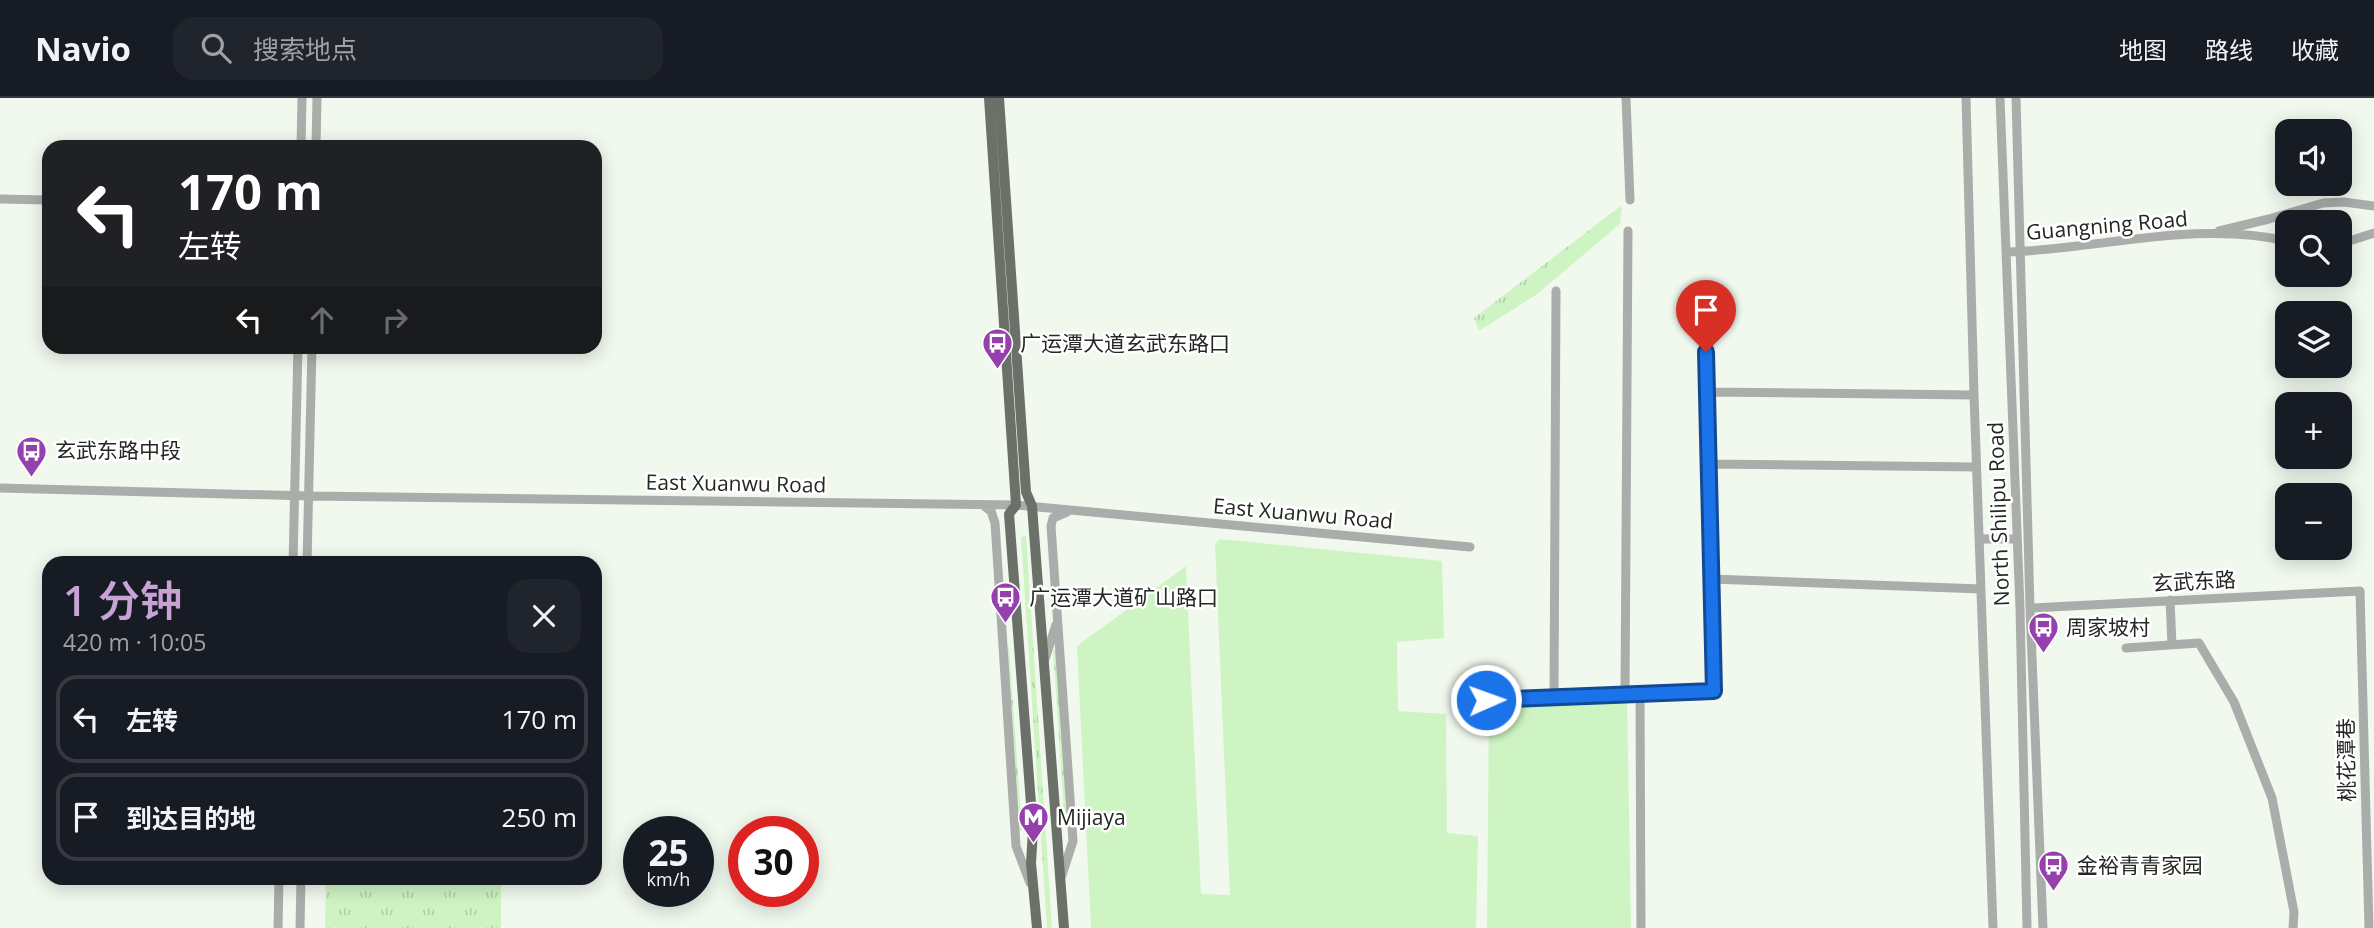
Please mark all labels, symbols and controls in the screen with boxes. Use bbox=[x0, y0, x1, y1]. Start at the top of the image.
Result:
search box bbox=[173, 17, 663, 80]
text: Navio bbox=[35, 26, 131, 71]
icon: search bbox=[197, 29, 235, 67]
text: 搜索地点 bbox=[253, 31, 357, 67]
text: 地图 bbox=[2119, 33, 2167, 66]
text: 路线 bbox=[2205, 33, 2253, 66]
text: 收藏 bbox=[2291, 33, 2339, 66]
map controls bbox=[2275, 119, 2352, 560]
button: sound bbox=[2275, 119, 2352, 196]
text: 170 m bbox=[178, 158, 323, 224]
icon: left bbox=[63, 168, 154, 259]
street label: Guangning Road bbox=[2025, 204, 2189, 246]
button: search bbox=[2275, 210, 2352, 287]
text: 左转 bbox=[178, 224, 242, 267]
pin bbox=[1676, 280, 1736, 352]
icon: arrive bbox=[1687, 291, 1725, 329]
icon: left bbox=[230, 301, 268, 339]
icon: ahead bbox=[303, 301, 341, 339]
icon: right bbox=[376, 301, 414, 339]
button: layers bbox=[2275, 301, 2352, 378]
bus stop icon: 广运潭大道玄武东路口 bbox=[980, 327, 1014, 371]
place label: 广运潭大道玄武东路口 bbox=[1020, 329, 1230, 357]
button: + bbox=[2275, 392, 2352, 469]
street label: North Shilipu Road bbox=[1981, 421, 2015, 607]
bus stop icon: 玄武东路中段 bbox=[15, 434, 49, 478]
place label: 玄武东路中段 bbox=[55, 436, 181, 464]
street label: East Xuanwu Road bbox=[646, 467, 827, 499]
button: − bbox=[2275, 483, 2352, 560]
street label: East Xuanwu Road bbox=[1212, 491, 1394, 535]
street label: 玄武东路 bbox=[2151, 565, 2237, 597]
text: 1 分钟 bbox=[63, 571, 182, 628]
button: close bbox=[507, 579, 581, 653]
bus stop icon: 广运潭大道矿山路口 bbox=[989, 581, 1023, 625]
place label: 广运潭大道矿山路口 bbox=[1029, 583, 1218, 611]
bus stop icon: 周家坡村 bbox=[2026, 611, 2060, 655]
place label: 周家坡村 bbox=[2066, 613, 2150, 641]
text: 420 m · 10:05 bbox=[63, 626, 206, 658]
position arrow bbox=[1449, 663, 1523, 737]
icon: left bbox=[67, 700, 105, 738]
text: 170 m bbox=[502, 701, 577, 737]
text: 左转 bbox=[126, 702, 178, 738]
street label: 桃花潭巷 bbox=[2331, 718, 2361, 802]
icon: arrive bbox=[67, 798, 105, 836]
text: 250 m bbox=[502, 799, 577, 835]
text: 到达目的地 bbox=[126, 800, 256, 836]
metro station icon: Mijiaya bbox=[1017, 801, 1051, 845]
place label: Mijiaya bbox=[1057, 803, 1126, 831]
speed limit sign: 30 bbox=[728, 816, 819, 907]
text: 25 bbox=[648, 829, 689, 876]
bus stop icon: 金裕青青家园 bbox=[2037, 849, 2071, 893]
place label: 金裕青青家园 bbox=[2077, 851, 2203, 879]
text: km/h bbox=[647, 867, 690, 891]

